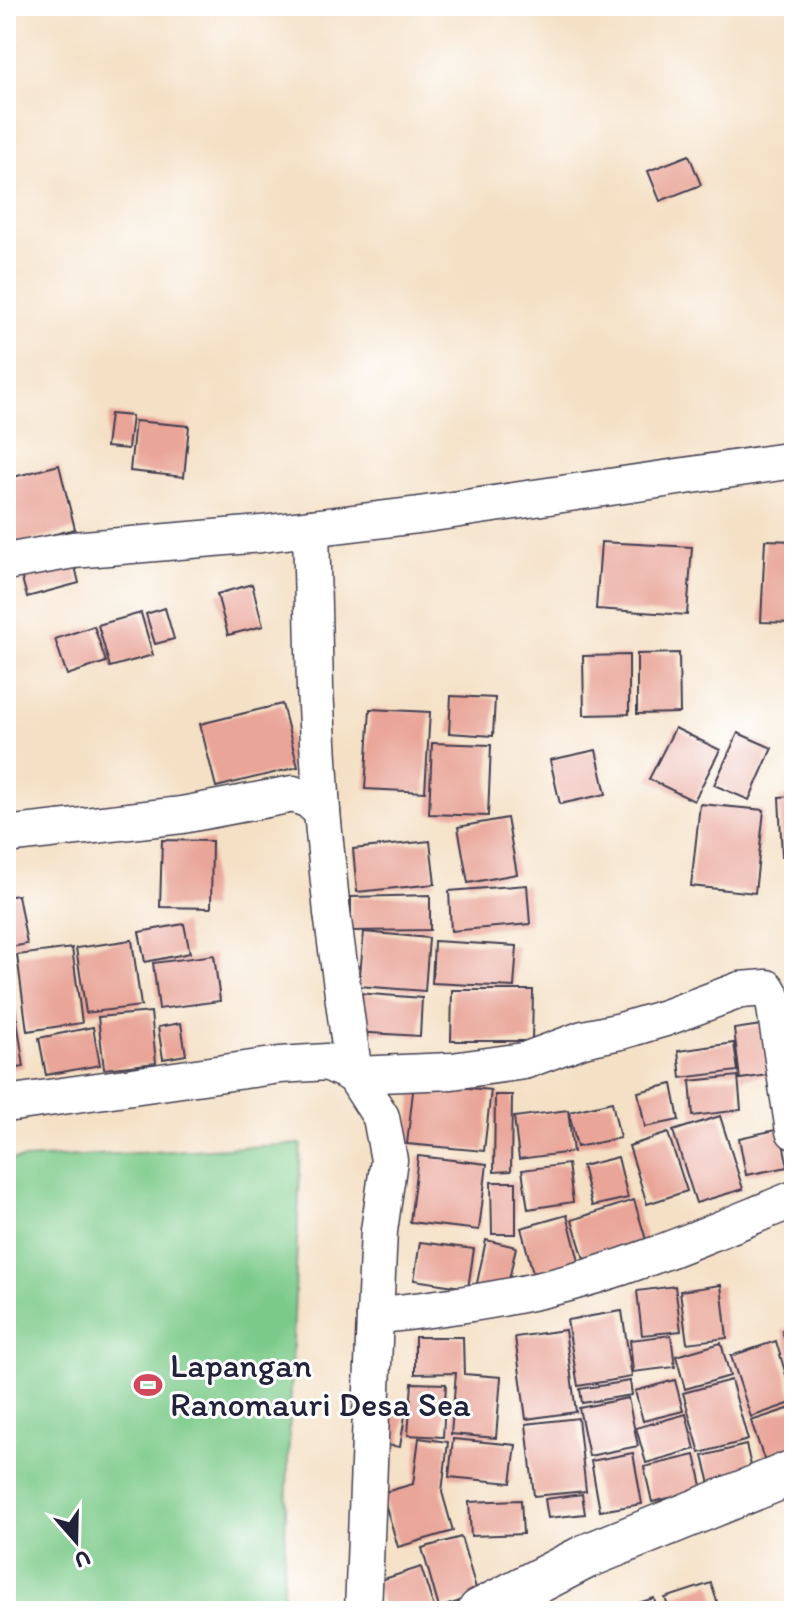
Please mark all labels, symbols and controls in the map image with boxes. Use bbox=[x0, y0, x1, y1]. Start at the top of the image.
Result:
place label: Lapangan Ranomauri Desa Sea bbox=[170, 1345, 471, 1425]
sports icon: Lapangan Ranomauri Desa Sea bbox=[133, 1370, 163, 1400]
north arrow bbox=[36, 1501, 116, 1581]
text: U bbox=[71, 1544, 94, 1575]

